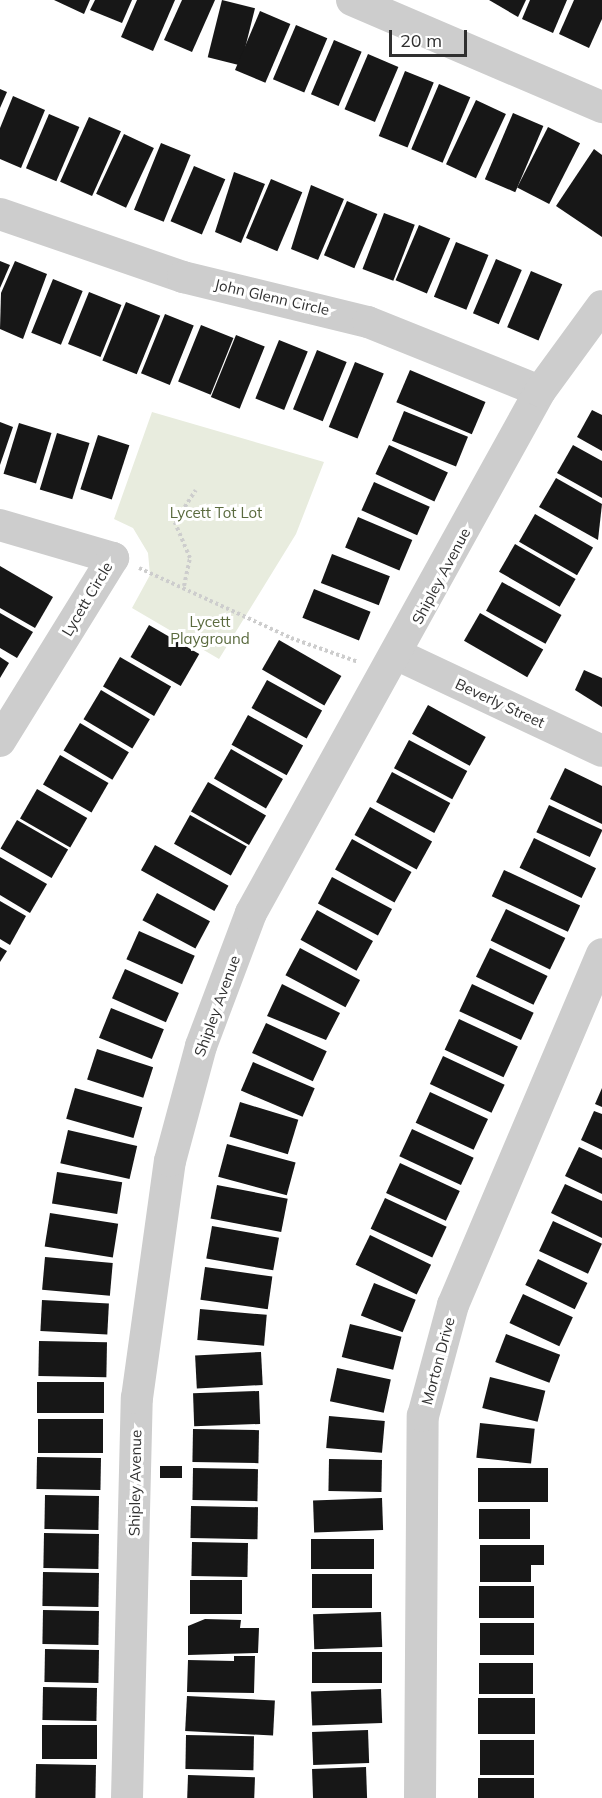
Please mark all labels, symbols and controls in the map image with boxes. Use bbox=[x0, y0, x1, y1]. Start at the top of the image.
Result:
scale bar bbox=[392, 18, 470, 56]
text: 20 m bbox=[400, 29, 442, 52]
street label: John Glenn Circle bbox=[213, 275, 331, 319]
park label: Lycett Tot Lot bbox=[170, 504, 262, 522]
street label: Shipley Avenue bbox=[408, 525, 474, 627]
street label: Lycett Circle bbox=[58, 559, 116, 639]
park label: Lycett Playground bbox=[170, 612, 250, 647]
street label: Beverly Street bbox=[452, 674, 548, 732]
street label: Shipley Avenue bbox=[190, 953, 244, 1059]
street label: Morton Drive bbox=[418, 1315, 458, 1407]
street label: Shipley Avenue bbox=[125, 1430, 145, 1536]

